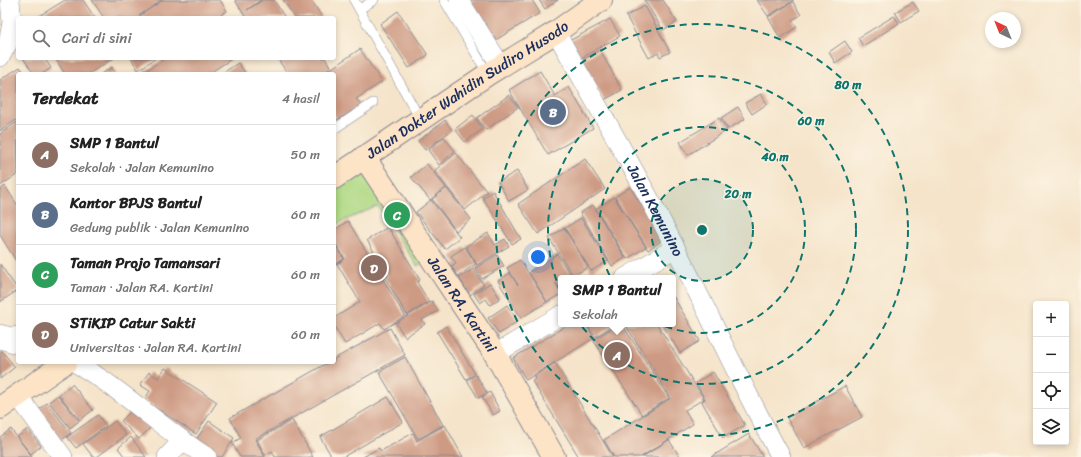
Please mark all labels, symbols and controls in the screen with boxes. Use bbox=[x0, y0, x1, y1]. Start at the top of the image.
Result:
north arrow bbox=[985, 12, 1021, 48]
street label: Jalan Dokter Wahidin Sudiro Husodo bbox=[360, 13, 575, 166]
search box bbox=[16, 16, 336, 60]
text: Cari di sini bbox=[62, 25, 132, 51]
icon: search bbox=[30, 27, 52, 49]
text: 80 m bbox=[833, 74, 862, 96]
text: Terdekat bbox=[32, 83, 98, 113]
text: 4 hasil bbox=[282, 87, 320, 110]
pin: B bbox=[540, 97, 566, 127]
text: 60 m bbox=[797, 110, 825, 132]
text: SMP 1 Bantul bbox=[70, 130, 159, 156]
text: A bbox=[41, 143, 49, 166]
text: 50 m bbox=[290, 143, 320, 166]
text: 40 m bbox=[760, 146, 789, 168]
text: Sekolah · Jalan Kemunino bbox=[70, 156, 214, 179]
street label: Jalan Kemunino bbox=[619, 158, 691, 262]
text: 20 m bbox=[724, 183, 752, 205]
text: Kantor BPJS Bantul bbox=[70, 190, 202, 216]
pin: C bbox=[384, 200, 410, 230]
text: B bbox=[41, 203, 49, 226]
text: 60 m bbox=[291, 203, 320, 226]
text: Gedung publik · Jalan Kemunino bbox=[70, 216, 249, 239]
centre of rings bbox=[695, 223, 709, 237]
your location bbox=[528, 247, 548, 267]
text: Taman Projo Tamansari bbox=[70, 250, 220, 276]
street label: Jalan RA. Kartini bbox=[420, 250, 504, 359]
pin: D bbox=[361, 253, 387, 283]
text: C bbox=[41, 263, 49, 286]
text: 60 m bbox=[291, 263, 320, 286]
popup bbox=[558, 275, 676, 327]
text: Taman · Jalan RA. Kartini bbox=[70, 276, 213, 299]
text: SMP 1 Bantul bbox=[572, 277, 662, 303]
map controls bbox=[1033, 301, 1069, 445]
button: + bbox=[1033, 301, 1069, 337]
text: Sekolah bbox=[572, 303, 618, 326]
text: STiKIP Catur Sakti bbox=[70, 310, 195, 336]
text: D bbox=[41, 323, 49, 346]
text: 60 m bbox=[291, 323, 320, 346]
text: Universitas · Jalan RA. Kartini bbox=[70, 336, 241, 359]
button: − bbox=[1033, 337, 1069, 373]
pin: A bbox=[604, 340, 630, 370]
button: locate bbox=[1033, 373, 1069, 409]
button: layers bbox=[1033, 409, 1069, 445]

